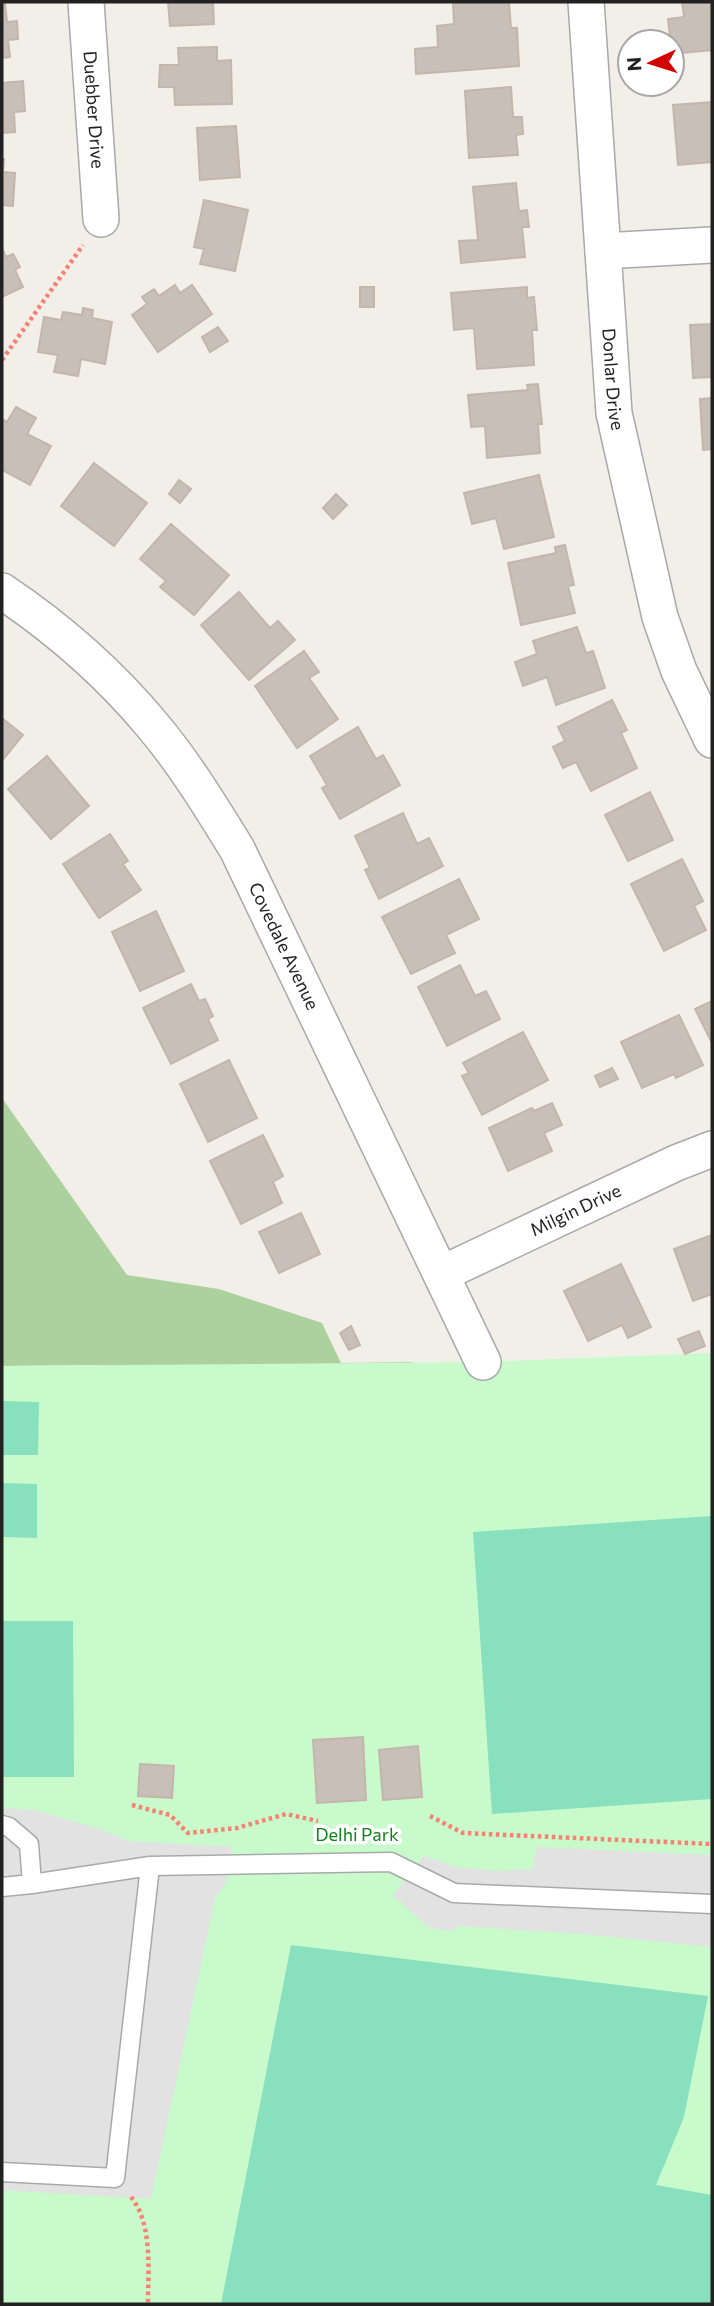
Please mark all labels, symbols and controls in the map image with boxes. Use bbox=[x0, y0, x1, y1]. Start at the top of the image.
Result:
north arrow bbox=[616, 28, 686, 98]
street label: Duebber Drive bbox=[79, 50, 109, 169]
text: N bbox=[622, 56, 646, 72]
street label: Donlar Drive bbox=[598, 327, 630, 432]
street label: Covedale Avenue bbox=[245, 878, 324, 1013]
street label: Milgin Drive bbox=[526, 1179, 624, 1240]
park label: Delhi Park bbox=[315, 1823, 399, 1845]

